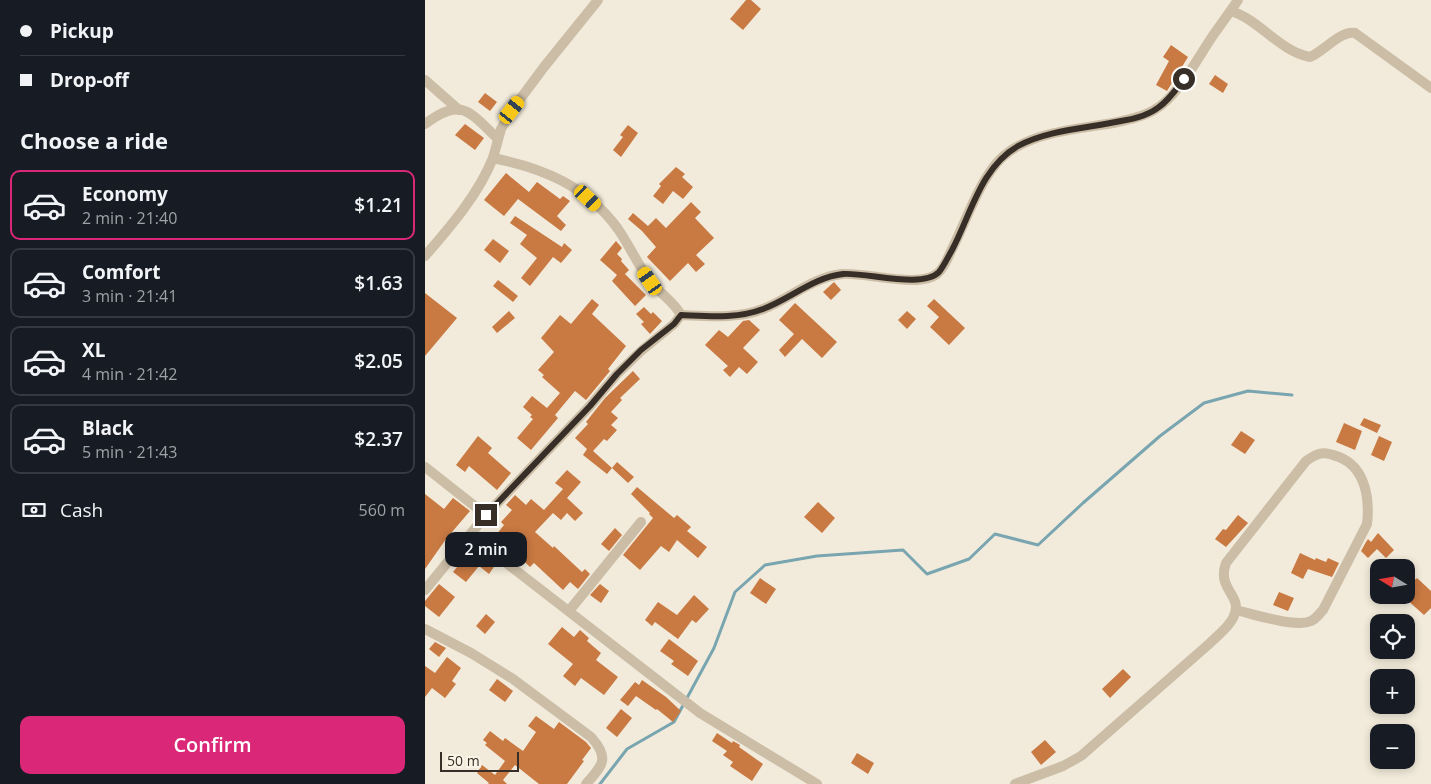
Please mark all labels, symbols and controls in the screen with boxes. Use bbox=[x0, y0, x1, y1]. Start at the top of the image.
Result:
text: Pickup bbox=[50, 18, 114, 44]
text: Drop-off bbox=[50, 67, 129, 93]
route start bbox=[1173, 68, 1195, 90]
car bbox=[496, 94, 527, 126]
text: Choose a ride bbox=[20, 125, 168, 155]
text: Economy bbox=[82, 181, 168, 207]
car bbox=[571, 182, 604, 214]
icon: car bbox=[22, 183, 67, 228]
text: $1.21 bbox=[354, 192, 403, 218]
text: 2 min · 21:40 bbox=[82, 207, 177, 229]
text: Comfort bbox=[82, 259, 161, 285]
icon: car bbox=[22, 261, 67, 306]
car bbox=[635, 264, 664, 298]
text: $1.63 bbox=[354, 270, 403, 296]
text: 3 min · 21:41 bbox=[82, 285, 177, 307]
text: XL bbox=[82, 337, 105, 363]
icon: car bbox=[22, 339, 67, 384]
text: $2.05 bbox=[354, 348, 403, 374]
text: 4 min · 21:42 bbox=[82, 363, 177, 385]
text: Black bbox=[82, 415, 134, 441]
icon: car bbox=[22, 417, 67, 462]
text: $2.37 bbox=[354, 426, 403, 452]
text: 5 min · 21:43 bbox=[82, 441, 177, 463]
icon: cash bbox=[20, 496, 48, 524]
text: Cash bbox=[60, 497, 103, 523]
text: 560 m bbox=[359, 499, 405, 521]
route end bbox=[475, 504, 497, 526]
callout: 2 min bbox=[445, 532, 527, 568]
text: 2 min bbox=[464, 538, 508, 560]
north arrow bbox=[1370, 559, 1415, 604]
map controls bbox=[1370, 559, 1415, 769]
button: locate bbox=[1370, 614, 1415, 659]
button: + bbox=[1370, 669, 1415, 714]
button: Confirm bbox=[20, 716, 405, 774]
button: − bbox=[1370, 724, 1415, 769]
scale bar bbox=[440, 749, 519, 772]
text: 50 m bbox=[447, 751, 480, 770]

